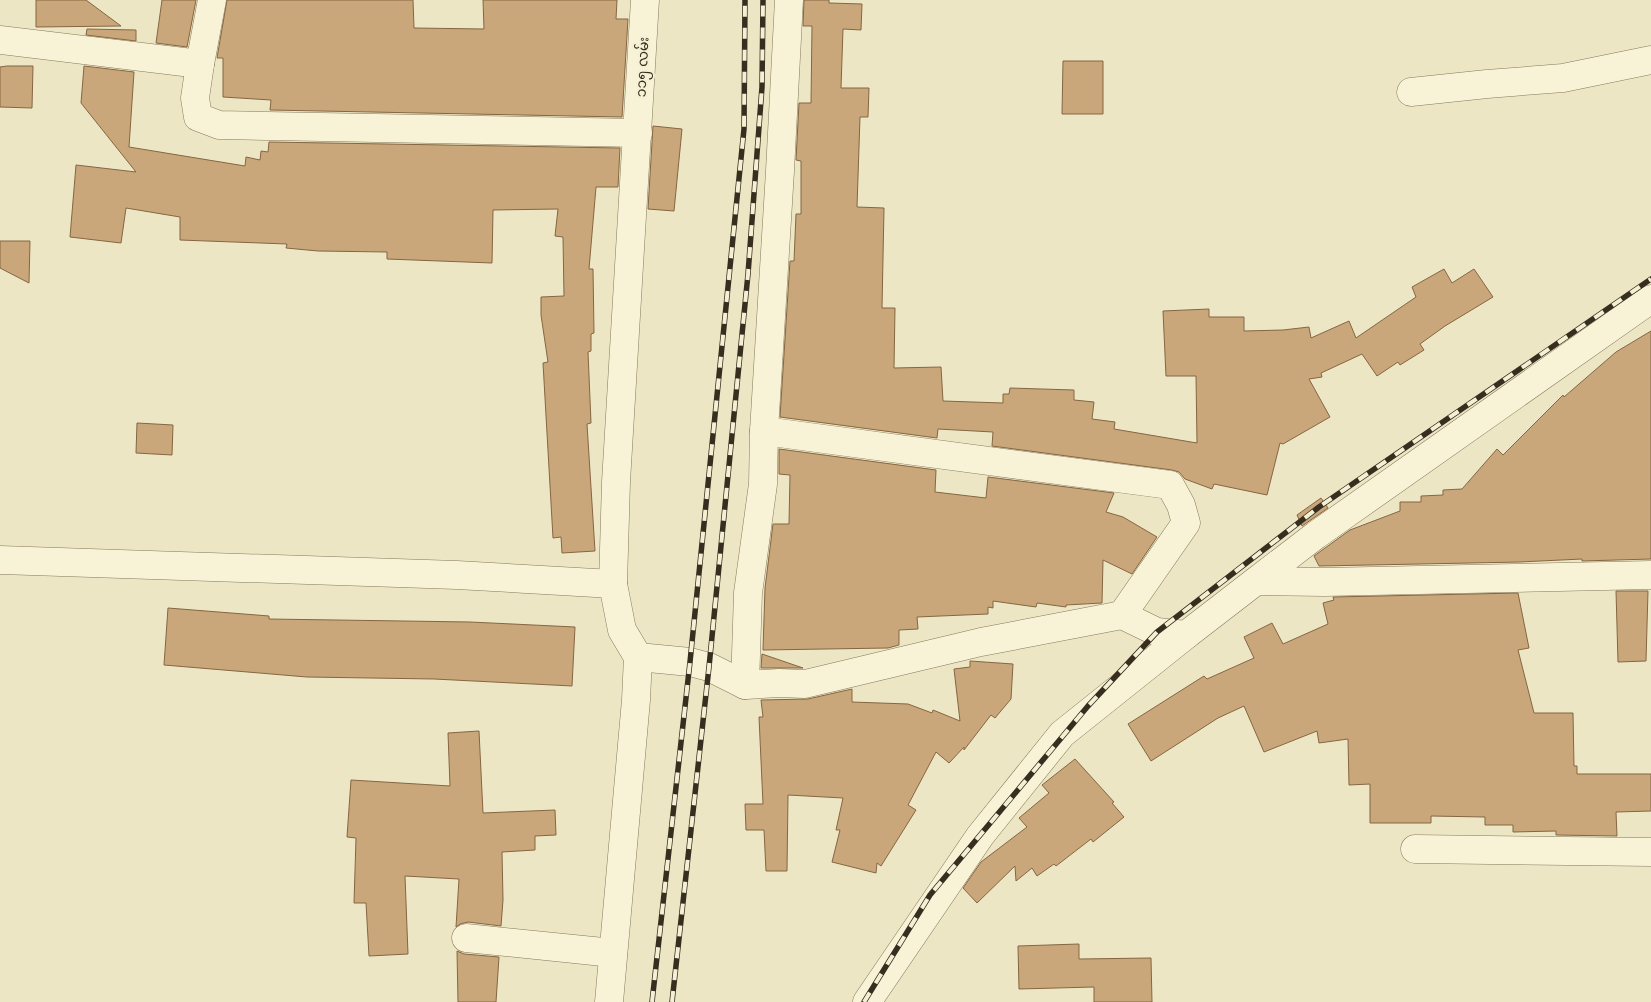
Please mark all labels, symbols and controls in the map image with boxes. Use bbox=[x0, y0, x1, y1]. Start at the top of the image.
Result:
street label: ၁၁၅ လမ်း bbox=[630, 36, 656, 98]

